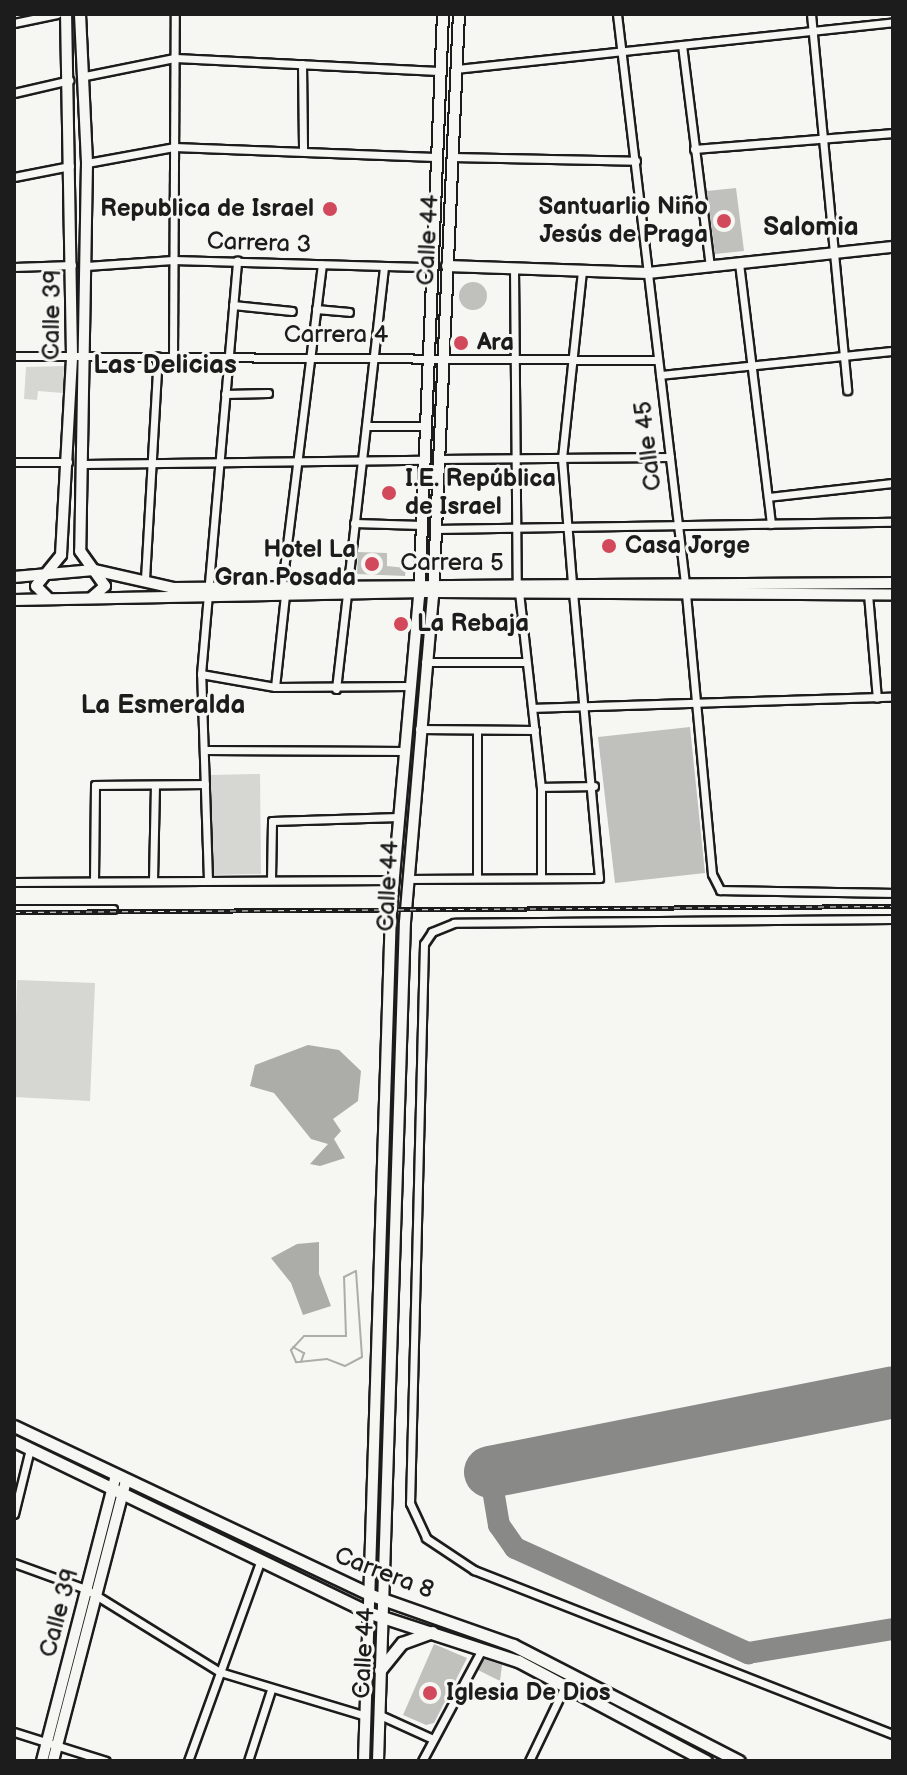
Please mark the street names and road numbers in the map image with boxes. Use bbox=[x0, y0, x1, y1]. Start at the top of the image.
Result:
street label: Calle 44 bbox=[411, 194, 445, 286]
street label: Carrera 3 bbox=[206, 227, 312, 259]
street label: Calle 39 bbox=[37, 269, 67, 361]
street label: Carrera 4 bbox=[284, 321, 388, 349]
street label: Calle 45 bbox=[628, 399, 668, 493]
street label: Carrera 5 bbox=[400, 549, 504, 577]
street label: Calle 44 bbox=[371, 840, 405, 932]
street label: Carrera 8 bbox=[330, 1541, 438, 1605]
street label: Calle 39 bbox=[33, 1566, 85, 1660]
street label: Calle 44 bbox=[347, 1607, 381, 1699]

